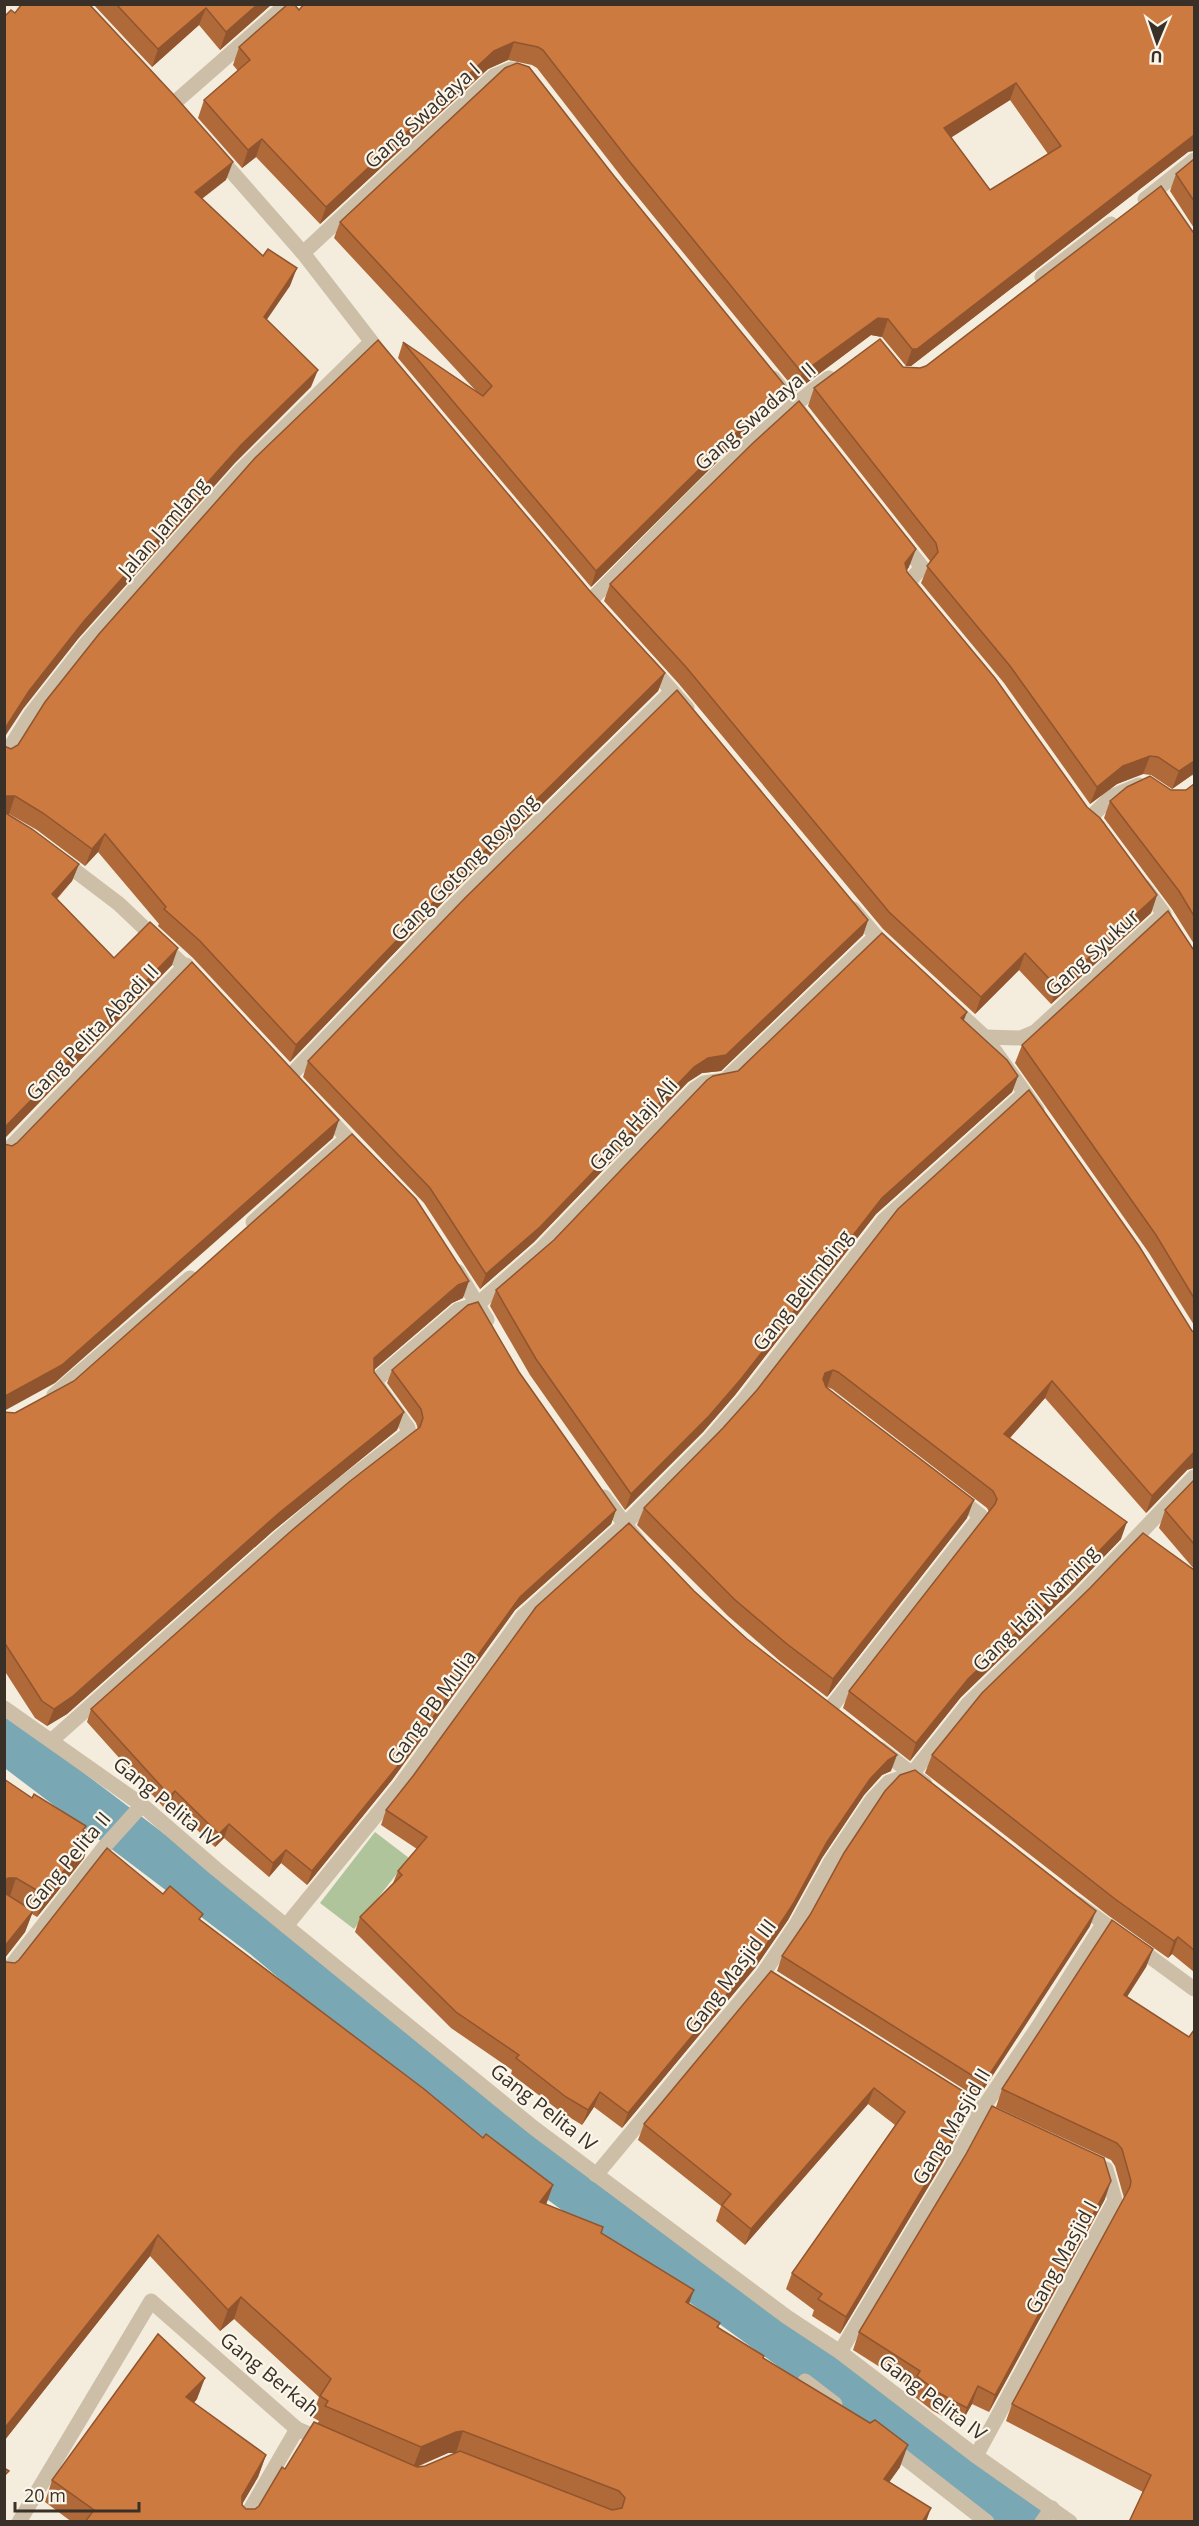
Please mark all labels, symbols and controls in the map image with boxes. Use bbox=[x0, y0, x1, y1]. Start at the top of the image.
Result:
north arrow bbox=[1127, 12, 1187, 72]
text: U bbox=[1150, 46, 1163, 68]
street label: Gang Swadaya I bbox=[358, 56, 486, 174]
street label: Gang Swadaya II bbox=[689, 356, 821, 476]
street label: Jalan Jamlang bbox=[111, 471, 214, 584]
street label: Gang Gotong Royong bbox=[385, 788, 543, 946]
street label: Gang Syukur bbox=[1039, 902, 1145, 1002]
street label: Gang Pelita Abadi II bbox=[20, 958, 164, 1106]
street label: Gang Haji Ali bbox=[583, 1072, 683, 1176]
street label: Gang Belimbing bbox=[746, 1224, 858, 1356]
street label: Gang Haji Naming bbox=[966, 1539, 1104, 1677]
street label: Gang PB Mulia bbox=[380, 1644, 482, 1770]
street label: Gang Pelita IV bbox=[108, 1750, 224, 1852]
street label: Gang Pelita II bbox=[17, 1806, 117, 1916]
street label: Gang Masjid III bbox=[678, 1913, 782, 2039]
street label: Gang Pelita IV bbox=[485, 2057, 603, 2157]
street label: Gang Masjid II bbox=[906, 2063, 996, 2189]
street label: Gang Masjid I bbox=[1019, 2195, 1103, 2319]
street label: Gang Berkah bbox=[215, 2326, 325, 2422]
street label: Gang Pelita IV bbox=[874, 2348, 992, 2446]
scale bar bbox=[15, 2475, 140, 2513]
text: 20 m bbox=[24, 2483, 66, 2507]

